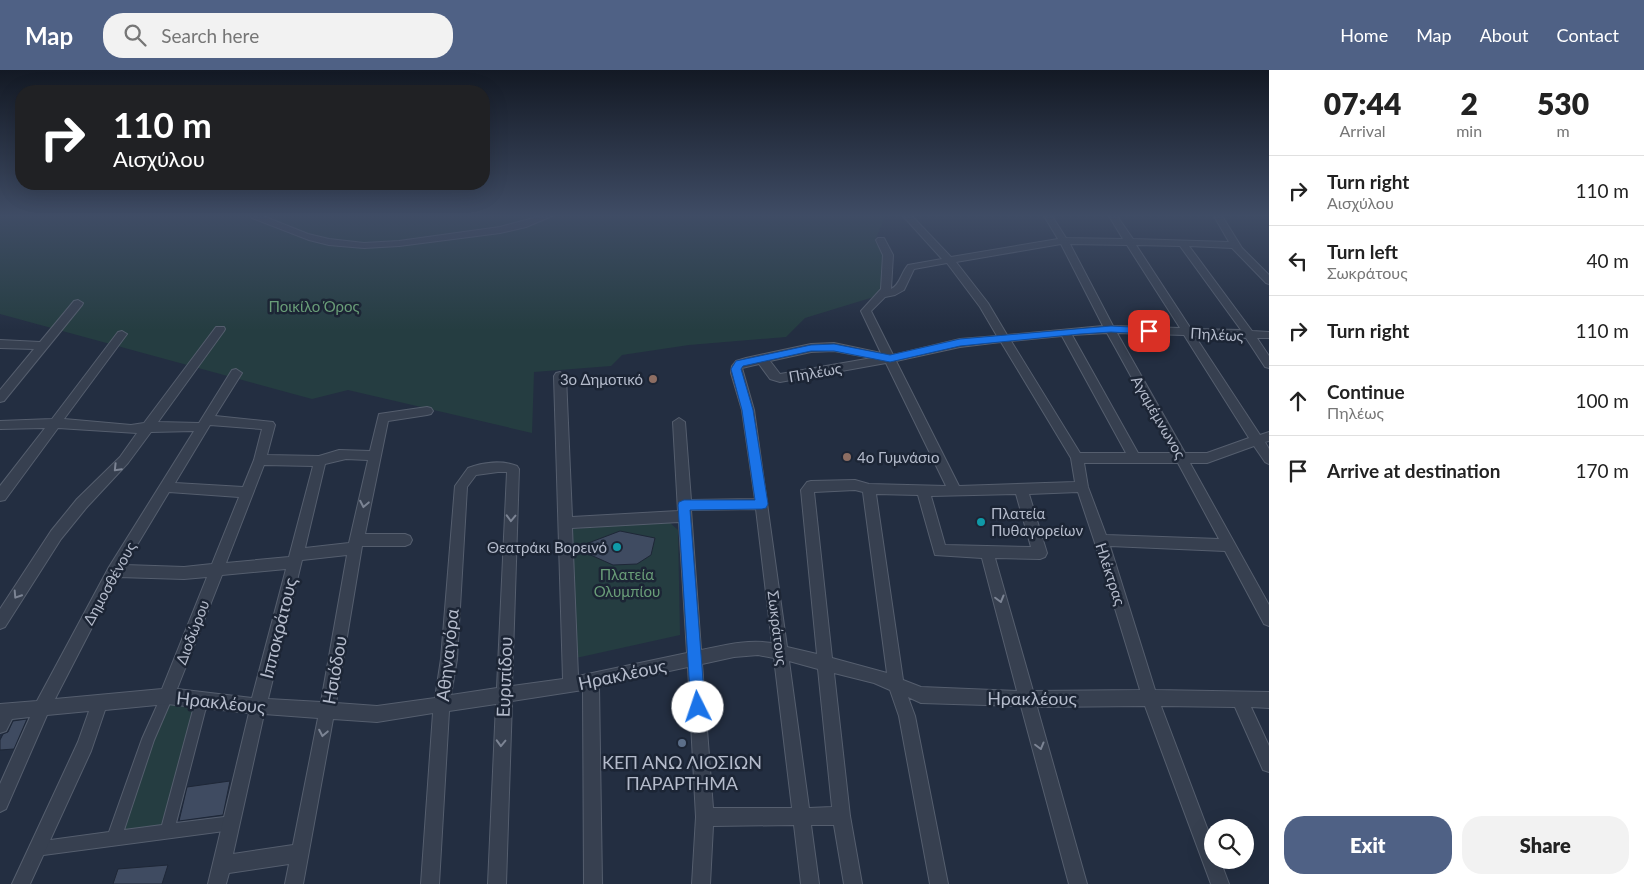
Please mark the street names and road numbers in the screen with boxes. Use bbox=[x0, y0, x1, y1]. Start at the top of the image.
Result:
street label: Πηλέως bbox=[1190, 324, 1244, 344]
street label: Πηλέως bbox=[787, 359, 843, 385]
street label: Αγαμέμνωνος bbox=[1128, 372, 1190, 462]
street label: Δημοσθένους bbox=[79, 538, 139, 628]
street label: Ηλέκτρας bbox=[1092, 540, 1130, 608]
street label: Ιπποκράτους bbox=[255, 575, 301, 681]
street label: Σωκράτους bbox=[764, 589, 792, 667]
street label: Διοδώρου bbox=[172, 597, 212, 667]
street label: Αθηναγόρα bbox=[431, 607, 463, 702]
street label: Ησιόδου bbox=[317, 634, 351, 706]
street label: Ευριπίδου bbox=[492, 636, 516, 718]
street label: Ηρακλέους bbox=[576, 654, 669, 694]
street label: Ηρακλέους bbox=[175, 686, 267, 718]
street label: Ηρακλέους bbox=[987, 687, 1077, 709]

